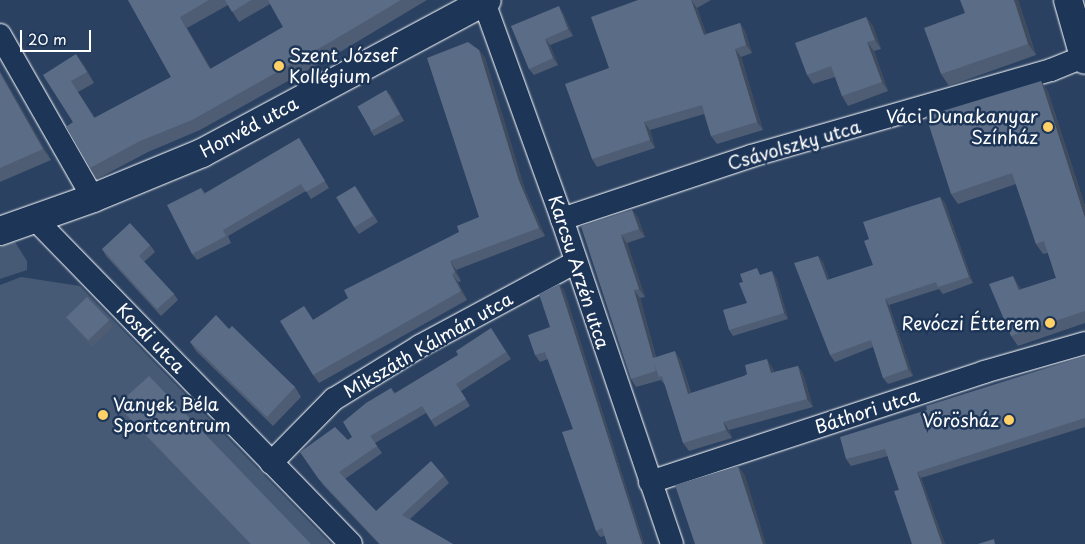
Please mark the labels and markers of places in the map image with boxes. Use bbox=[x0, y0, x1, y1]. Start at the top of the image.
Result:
place label: Szent József Kollégium bbox=[289, 45, 397, 88]
marker: Szent József Kollégium bbox=[273, 60, 285, 72]
place label: Váci Dunakanyar Színház bbox=[886, 106, 1038, 148]
marker: Váci Dunakanyar Színház bbox=[1042, 121, 1054, 133]
place label: Revóczi Étterem bbox=[902, 312, 1040, 334]
marker: Revóczi Étterem bbox=[1044, 317, 1056, 329]
place label: Vanyek Béla Sportcentrum bbox=[113, 394, 231, 436]
marker: Vanyek Béla Sportcentrum bbox=[97, 409, 109, 421]
place label: Vörösház bbox=[922, 409, 999, 431]
marker: Vörösház bbox=[1003, 414, 1015, 426]

